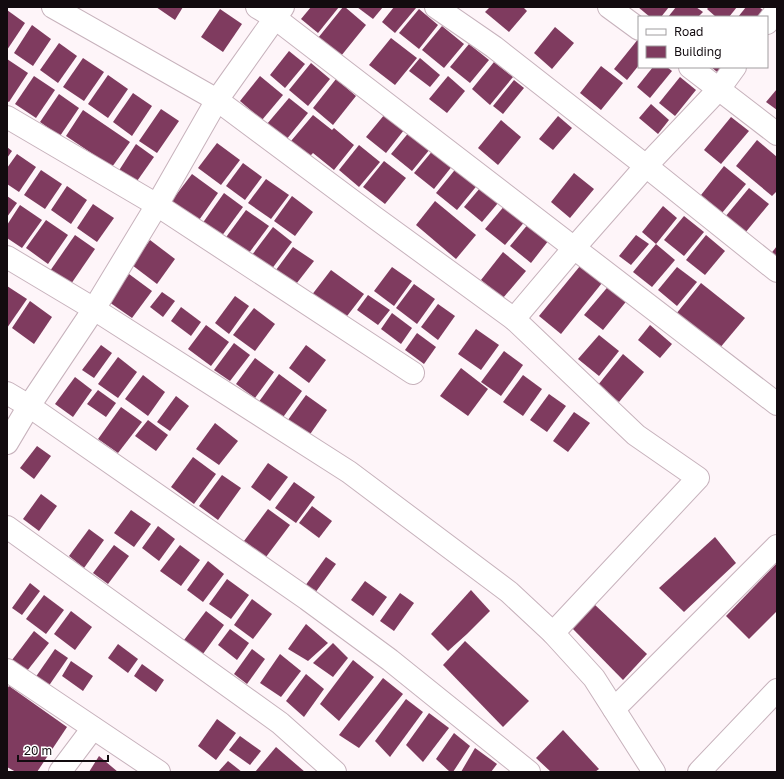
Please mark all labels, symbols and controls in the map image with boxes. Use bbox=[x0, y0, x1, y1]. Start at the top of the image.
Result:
legend bbox=[638, 16, 768, 68]
text: Road bbox=[674, 24, 703, 39]
text: Building bbox=[674, 44, 722, 59]
scale bar bbox=[18, 737, 108, 763]
text: 20 m bbox=[24, 743, 52, 758]

